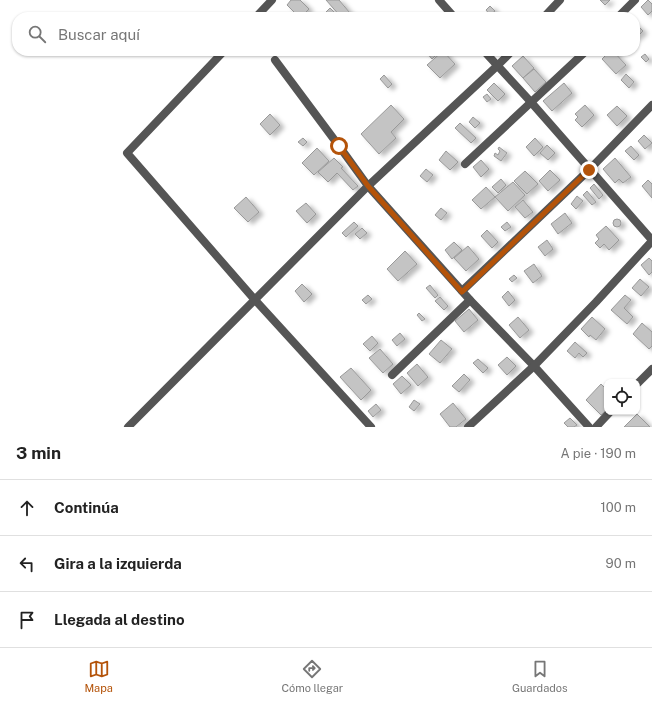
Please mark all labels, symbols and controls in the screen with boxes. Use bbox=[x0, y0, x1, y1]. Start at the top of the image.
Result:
search box bbox=[12, 12, 640, 56]
icon: search bbox=[26, 23, 48, 45]
text: Buscar aquí bbox=[58, 26, 140, 43]
route start bbox=[330, 137, 348, 155]
route end bbox=[580, 161, 598, 179]
map controls bbox=[604, 379, 640, 415]
button: locate bbox=[604, 379, 640, 415]
text: 3 min bbox=[16, 443, 61, 463]
text: A pie · 190 m bbox=[560, 446, 636, 461]
icon: ahead bbox=[16, 497, 38, 519]
text: Continúa bbox=[54, 499, 119, 516]
text: 100 m bbox=[600, 500, 636, 515]
icon: left bbox=[16, 553, 38, 575]
text: Gira a la izquierda bbox=[54, 555, 182, 572]
text: 90 m bbox=[606, 556, 636, 571]
icon: arrive bbox=[16, 609, 38, 631]
text: Llegada al destino bbox=[54, 611, 185, 628]
tab: Mapa bbox=[84, 658, 113, 694]
tab: Cómo llegar bbox=[282, 658, 343, 694]
tab: Guardados bbox=[512, 658, 568, 694]

